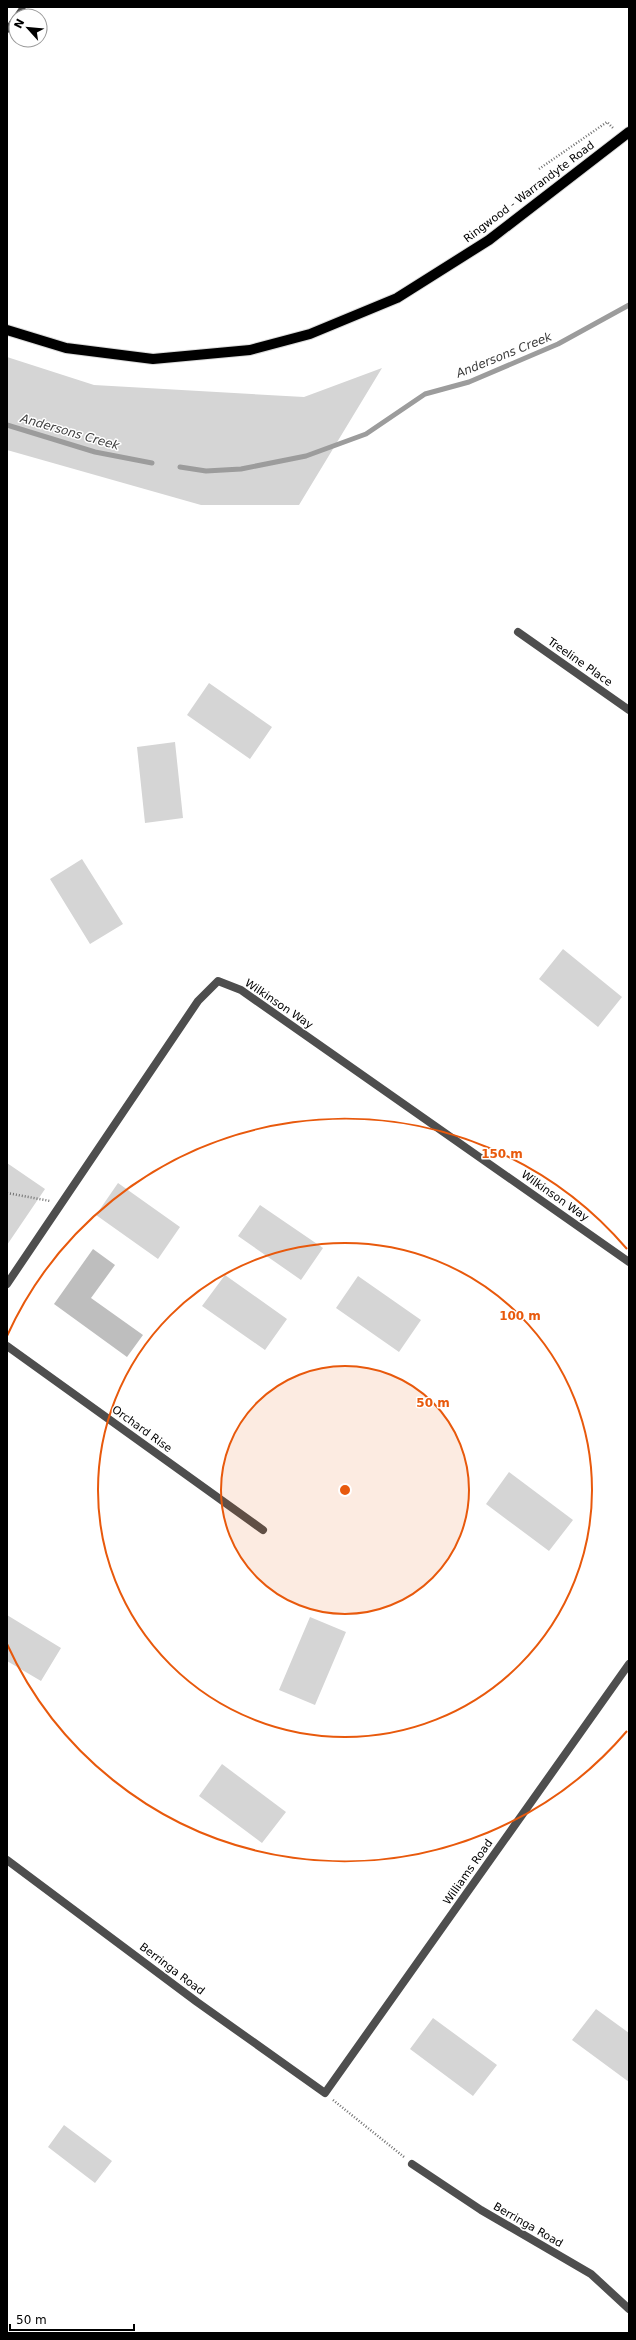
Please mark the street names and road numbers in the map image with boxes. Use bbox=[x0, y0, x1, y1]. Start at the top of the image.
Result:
street label: Ringwood - Warrandyte Road bbox=[461, 139, 597, 245]
street label: Treeline Place bbox=[545, 634, 615, 689]
street label: Wilkinson Way bbox=[242, 976, 316, 1032]
street label: Wilkinson Way bbox=[519, 1168, 592, 1224]
street label: Orchard Rise bbox=[110, 1403, 175, 1455]
street label: Williams Road bbox=[441, 1837, 495, 1907]
street label: Berringa Road bbox=[137, 1940, 207, 1998]
street label: Berringa Road bbox=[491, 2200, 565, 2250]

